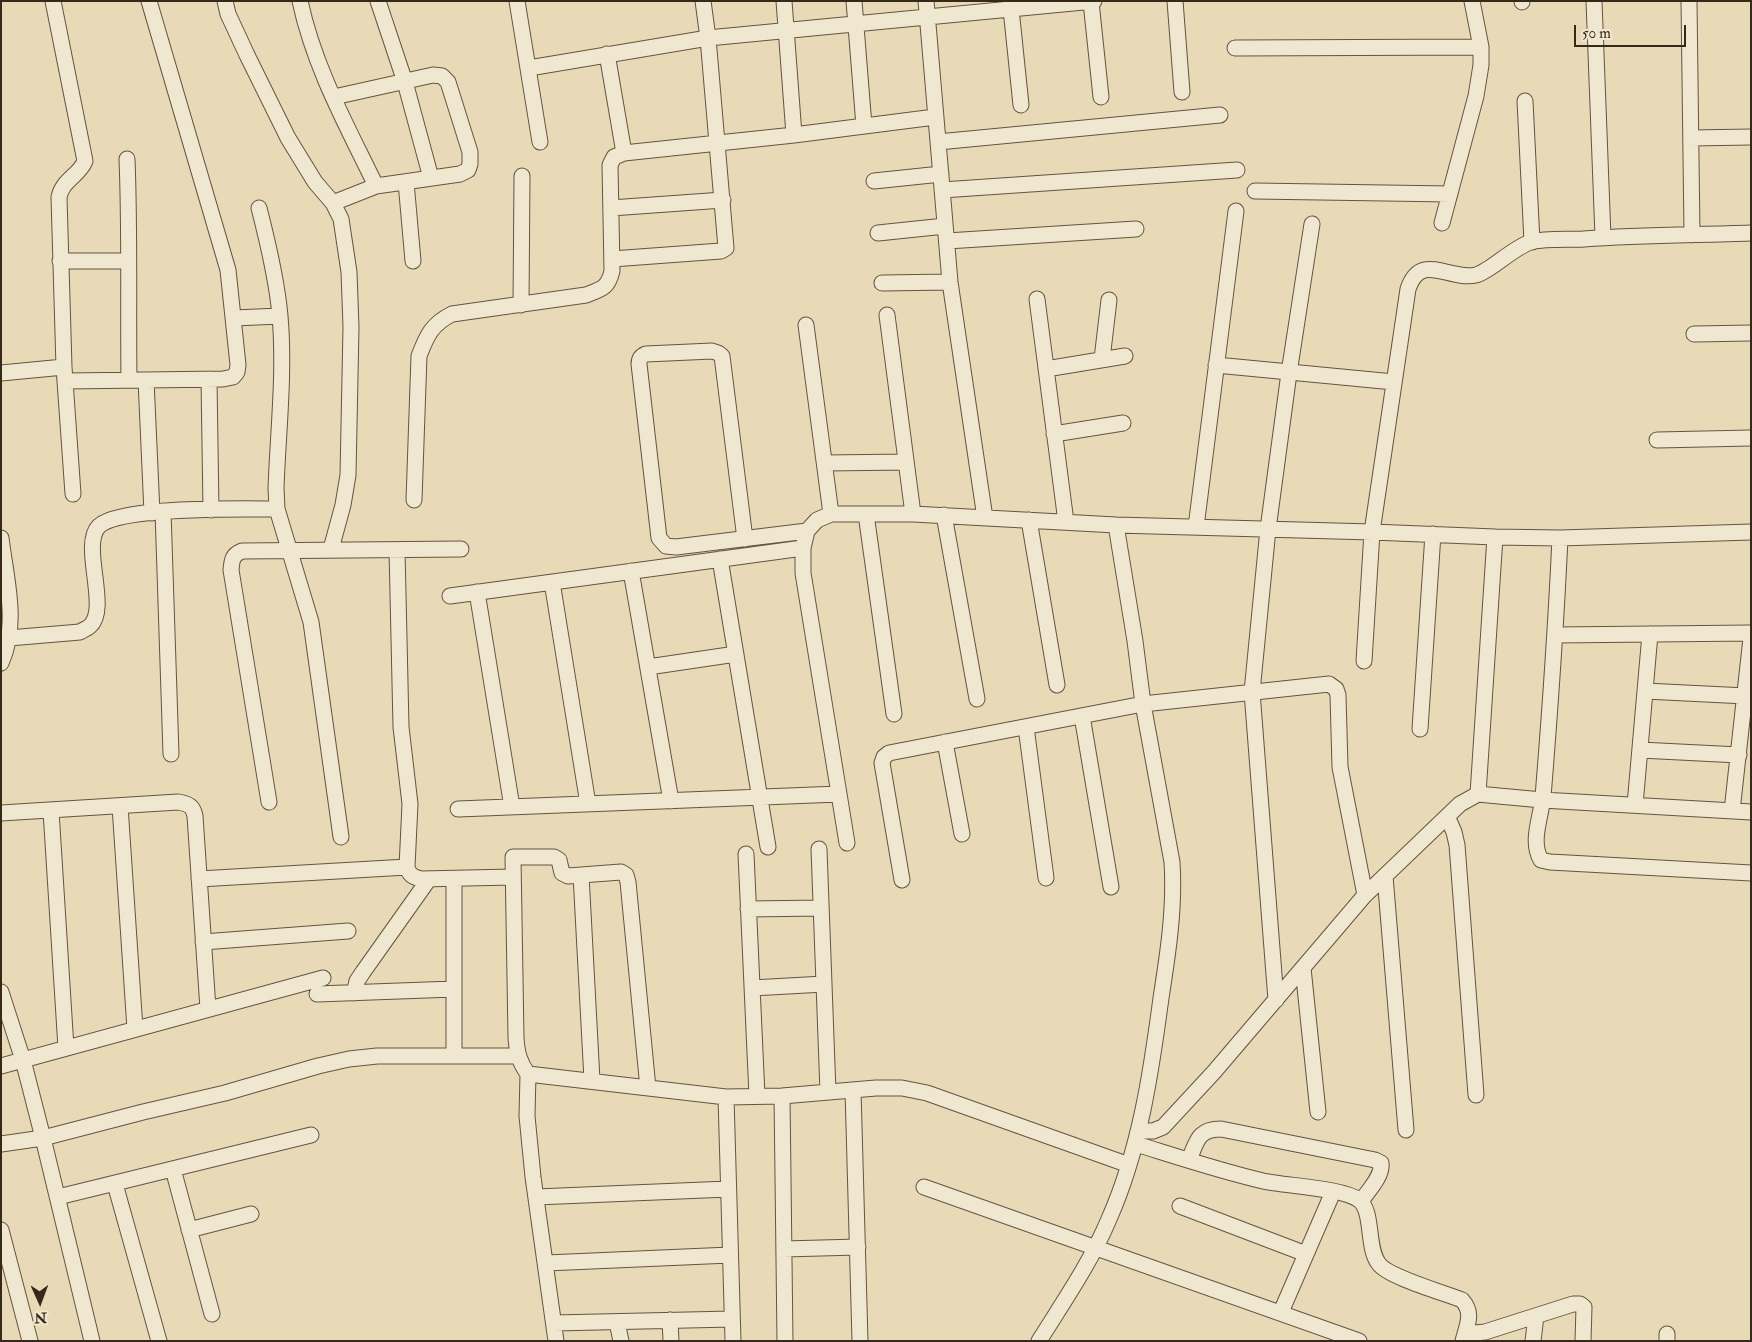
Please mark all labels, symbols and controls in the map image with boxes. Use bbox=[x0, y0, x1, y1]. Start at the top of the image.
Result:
scale bar bbox=[1577, 15, 1690, 47]
text: 50 m bbox=[1582, 24, 1611, 43]
north arrow bbox=[15, 1277, 65, 1327]
text: N bbox=[34, 1309, 47, 1326]

